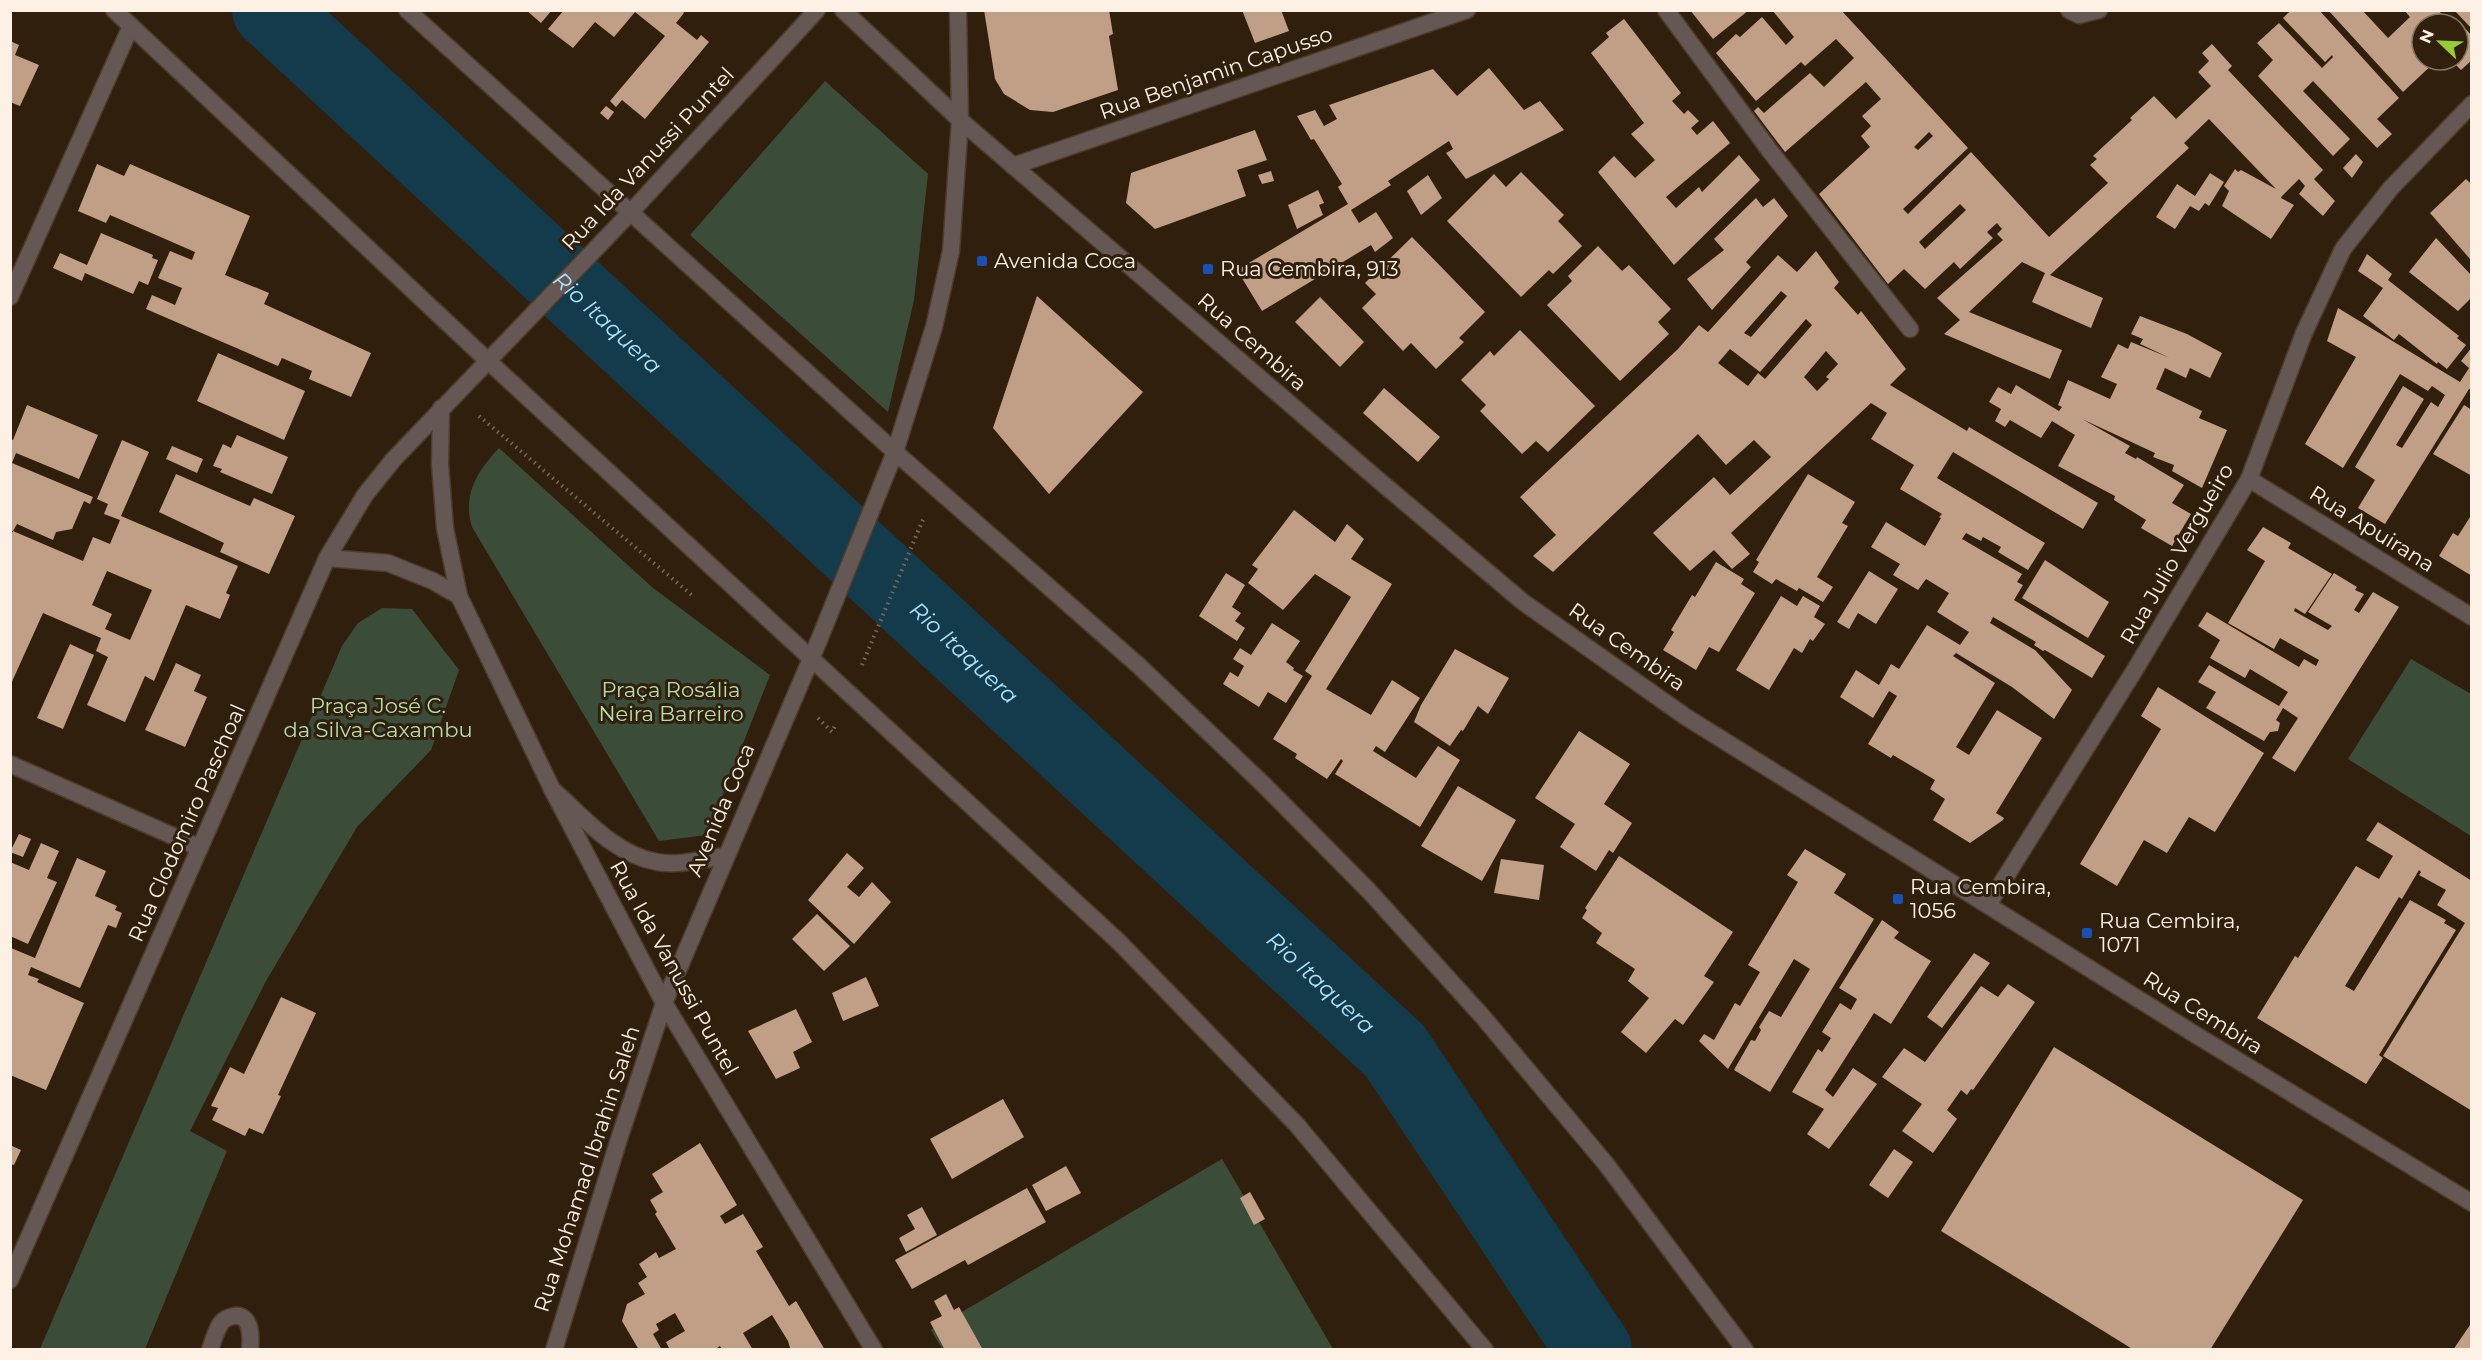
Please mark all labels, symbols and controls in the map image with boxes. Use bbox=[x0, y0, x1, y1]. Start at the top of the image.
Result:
north arrow bbox=[2410, 12, 2470, 72]
street label: Rua Benjamin Capusso bbox=[1096, 21, 1336, 124]
text: N bbox=[2415, 27, 2438, 46]
street label: Rua Ida Vanussi Puntel bbox=[556, 62, 739, 255]
place label: Avenida Coca bbox=[994, 248, 1136, 273]
marker: Avenida Coca bbox=[975, 254, 989, 268]
place label: Rua Cembira, 913 bbox=[1220, 256, 1399, 281]
marker: Rua Cembira, 913 bbox=[1201, 262, 1215, 276]
water label: Rio Itaquera bbox=[547, 266, 667, 380]
street label: Rua Cembira bbox=[1193, 287, 1312, 396]
street label: Rua Julio Vergueiro bbox=[2115, 459, 2238, 648]
street label: Rua Apuirana bbox=[2305, 480, 2439, 577]
water label: Rio Itaquera bbox=[904, 596, 1024, 710]
street label: Rua Cembira bbox=[1564, 597, 1690, 696]
park label: Praça Rosália Neira Barreiro bbox=[598, 677, 744, 726]
park label: Praça José C. da Silva-Caxambu bbox=[283, 693, 473, 742]
street label: Rua Clodomiro Paschoal bbox=[123, 700, 250, 945]
street label: Avenida Coca bbox=[681, 740, 760, 880]
street label: Rua Ida Vanussi Puntel bbox=[605, 856, 744, 1079]
place label: Rua Cembira, 1056 bbox=[1910, 874, 2051, 923]
marker: Rua Cembira, 1056 bbox=[1891, 892, 1905, 906]
place label: Rua Cembira, 1071 bbox=[2099, 908, 2240, 957]
water label: Rio Itaquera bbox=[1261, 926, 1381, 1040]
marker: Rua Cembira, 1071 bbox=[2080, 926, 2094, 940]
street label: Rua Cembira bbox=[2139, 966, 2268, 1059]
street label: Rua Mohamad Ibrahin Saleh bbox=[528, 1023, 645, 1315]

